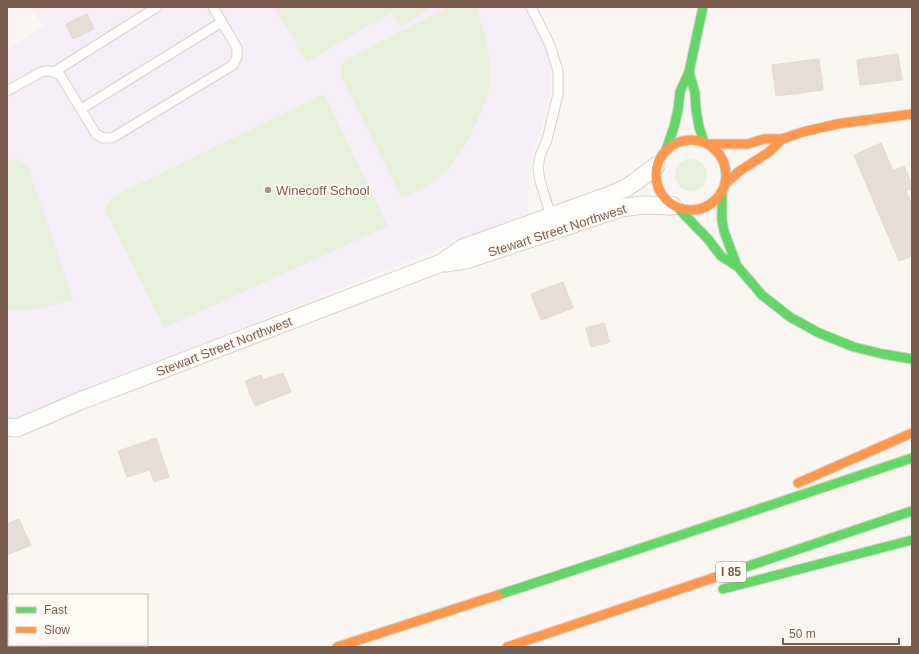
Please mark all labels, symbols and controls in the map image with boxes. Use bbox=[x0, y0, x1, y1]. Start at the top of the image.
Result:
place label: Winecoff School bbox=[276, 183, 370, 198]
marker: Winecoff School bbox=[263, 185, 273, 195]
street label: Stewart Street Northwest bbox=[486, 201, 629, 260]
street label: Stewart Street Northwest bbox=[154, 313, 295, 379]
road number: I 85 bbox=[716, 562, 746, 582]
legend bbox=[8, 594, 148, 646]
text: Fast bbox=[44, 603, 68, 617]
scale bar bbox=[783, 620, 899, 646]
text: Slow bbox=[44, 623, 70, 637]
text: 50 m bbox=[789, 627, 816, 641]

